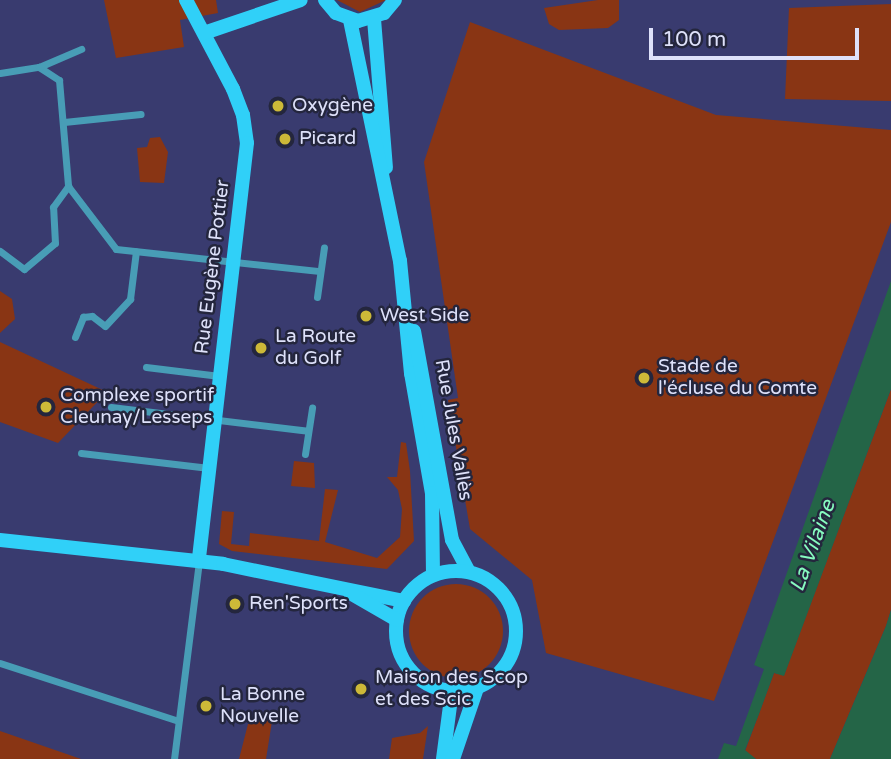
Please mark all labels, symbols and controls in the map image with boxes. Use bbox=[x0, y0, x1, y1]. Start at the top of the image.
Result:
scale bar bbox=[653, 14, 863, 58]
text: 100 m bbox=[662, 27, 726, 52]
place label: Oxygène bbox=[292, 95, 373, 117]
marker: Oxygène bbox=[270, 98, 286, 114]
place label: Picard bbox=[299, 128, 356, 150]
marker: Picard bbox=[277, 131, 293, 147]
street label: Rue Eugène Pottier bbox=[191, 179, 235, 355]
place label: West Side bbox=[380, 305, 469, 327]
marker: West Side bbox=[358, 308, 374, 324]
place label: La Route du Golf bbox=[275, 326, 356, 370]
marker: La Route du Golf bbox=[253, 340, 269, 356]
place label: Stade de l'écluse du Comte bbox=[658, 356, 817, 400]
street label: Rue Jules Vallès bbox=[429, 358, 477, 502]
marker: Stade de l'écluse du Comte bbox=[636, 370, 652, 386]
place label: Complexe sportif Cleunay/Lesseps bbox=[60, 385, 214, 429]
marker: Complexe sportif Cleunay/Lesseps bbox=[38, 399, 54, 415]
water label: La Vilaine bbox=[785, 497, 841, 595]
place label: Ren'Sports bbox=[249, 593, 348, 615]
marker: Ren'Sports bbox=[227, 596, 243, 612]
place label: Maison des Scop et des Scic bbox=[375, 667, 528, 711]
marker: Maison des Scop et des Scic bbox=[353, 681, 369, 697]
place label: La Bonne Nouvelle bbox=[220, 684, 305, 728]
marker: La Bonne Nouvelle bbox=[198, 698, 214, 714]

